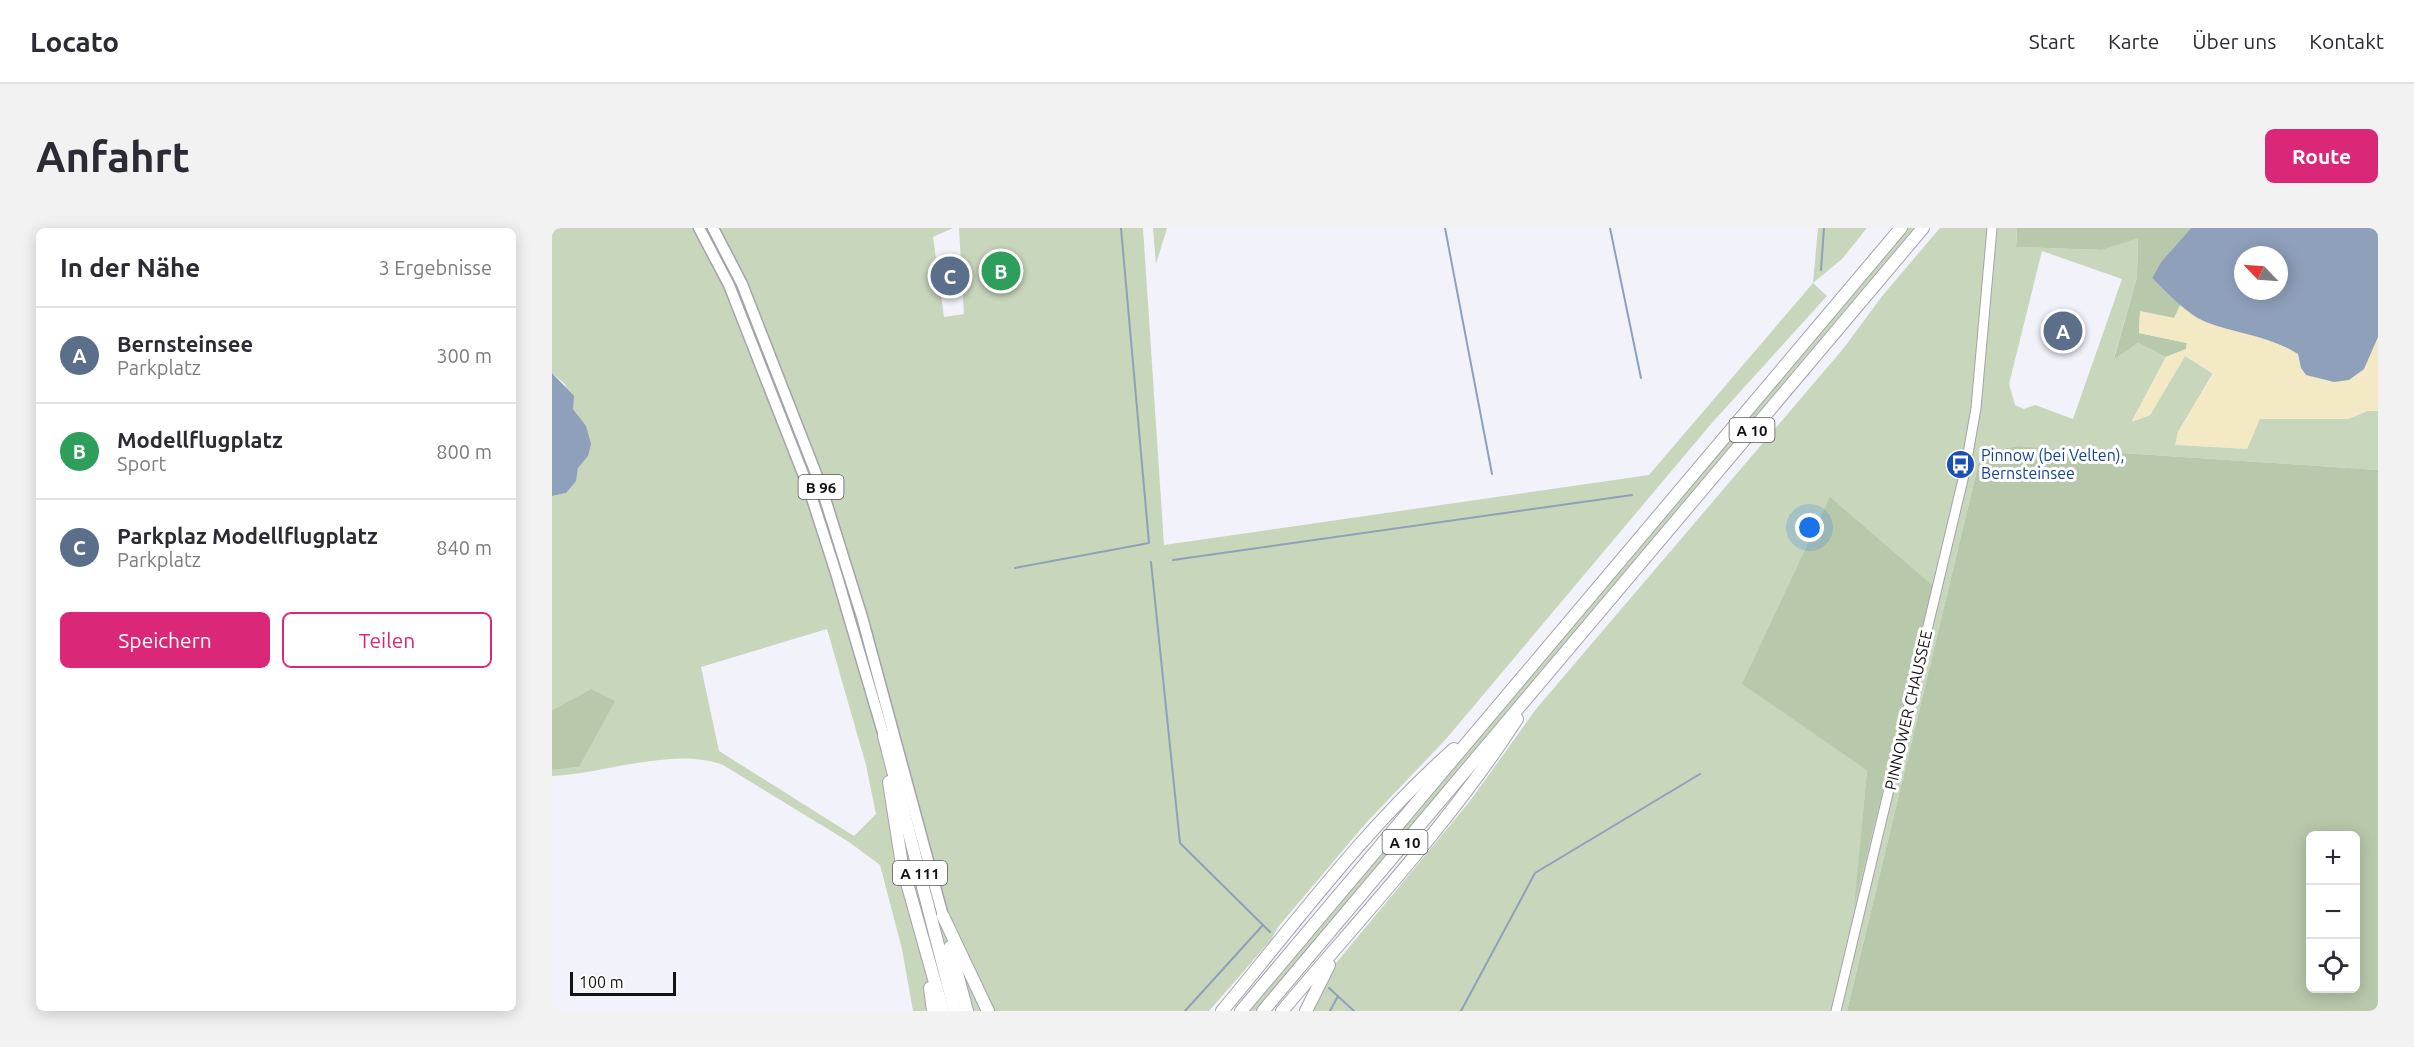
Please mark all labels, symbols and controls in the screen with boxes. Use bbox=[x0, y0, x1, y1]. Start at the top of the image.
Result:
text: Locato bbox=[30, 26, 119, 57]
text: Start bbox=[2029, 29, 2075, 53]
text: Karte bbox=[2108, 29, 2159, 53]
text: Über uns bbox=[2192, 29, 2276, 53]
text: Kontakt bbox=[2309, 29, 2384, 53]
button: Route bbox=[2265, 129, 2378, 183]
text: Anfahrt bbox=[36, 133, 190, 180]
north arrow bbox=[2234, 246, 2288, 300]
pin: B bbox=[982, 248, 1020, 294]
text: In der Nähe bbox=[60, 253, 200, 282]
pin: C bbox=[930, 254, 970, 298]
text: 3 Ergebnisse bbox=[378, 256, 492, 279]
pin: A bbox=[2044, 308, 2082, 354]
text: Bernsteinsee bbox=[117, 331, 253, 356]
text: A bbox=[72, 344, 87, 367]
text: 300 m bbox=[436, 344, 492, 367]
text: Parkplatz bbox=[117, 356, 201, 379]
road number: A 10 bbox=[1730, 418, 1774, 442]
text: Modellflugplatz bbox=[117, 427, 283, 452]
text: B bbox=[73, 440, 86, 463]
text: 800 m bbox=[436, 440, 492, 463]
place label: Pinnow (bei Velten), Bernsteinsee bbox=[1981, 446, 2125, 482]
bus stop icon: Pinnow (bei Velten), Bernsteinsee bbox=[1944, 448, 1976, 480]
text: Sport bbox=[117, 452, 166, 475]
road number: B 96 bbox=[798, 475, 844, 499]
your location bbox=[1795, 513, 1824, 542]
text: Parkplaz Modellflugplatz bbox=[117, 523, 378, 548]
text: C bbox=[73, 536, 86, 559]
text: 840 m bbox=[436, 536, 492, 559]
text: Parkplatz bbox=[117, 548, 201, 571]
button: Speichern bbox=[60, 612, 270, 668]
button: Teilen bbox=[282, 612, 492, 668]
street label: PINNOWER CHAUSSEE bbox=[1881, 628, 1935, 792]
road number: A 10 bbox=[1382, 830, 1428, 854]
map controls bbox=[2306, 831, 2360, 993]
button: + bbox=[2306, 831, 2360, 885]
road number: A 111 bbox=[893, 861, 947, 885]
button: − bbox=[2306, 885, 2360, 939]
button: locate bbox=[2306, 939, 2360, 993]
scale bar bbox=[570, 969, 676, 996]
text: 100 m bbox=[579, 973, 624, 991]

